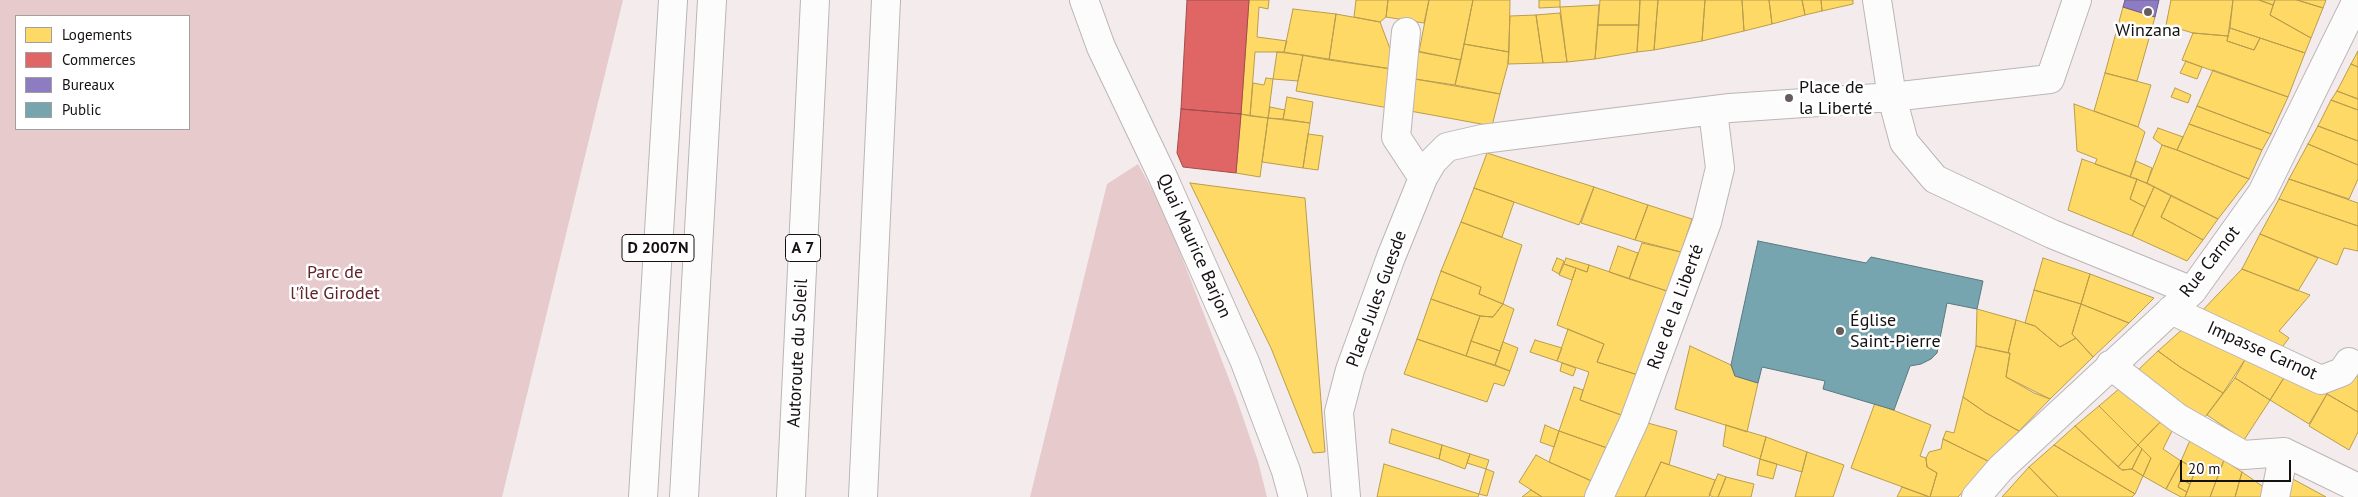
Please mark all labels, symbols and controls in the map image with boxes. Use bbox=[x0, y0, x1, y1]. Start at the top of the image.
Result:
marker: Winzana bbox=[2142, 6, 2154, 18]
legend bbox=[15, 15, 190, 130]
place label: Winzana bbox=[2115, 20, 2181, 42]
text: Logements bbox=[62, 25, 132, 44]
text: Commerces bbox=[62, 50, 136, 69]
text: Bureaux bbox=[62, 75, 115, 94]
place label: Place de la Liberté bbox=[1799, 77, 1873, 120]
marker: Place de la Liberté bbox=[1783, 92, 1795, 104]
text: Public bbox=[62, 100, 101, 119]
street label: Quai Maurice Barjon bbox=[1152, 170, 1236, 322]
street label: Rue Carnot bbox=[2175, 222, 2245, 302]
street label: Place Jules Guesde bbox=[1342, 228, 1412, 370]
road number: D 2007N bbox=[622, 234, 694, 262]
road number: A 7 bbox=[786, 234, 820, 262]
street label: Rue de la Liberté bbox=[1643, 242, 1709, 372]
park label: Parc de l'île Girodet bbox=[290, 262, 380, 304]
street label: Autoroute du Soleil bbox=[783, 278, 813, 428]
place label: Église Saint-Pierre bbox=[1850, 310, 1941, 352]
street label: Impasse Carnot bbox=[2204, 317, 2320, 385]
marker: Église Saint-Pierre bbox=[1834, 325, 1846, 337]
scale bar bbox=[2183, 450, 2294, 482]
text: 20 m bbox=[2188, 459, 2221, 478]

